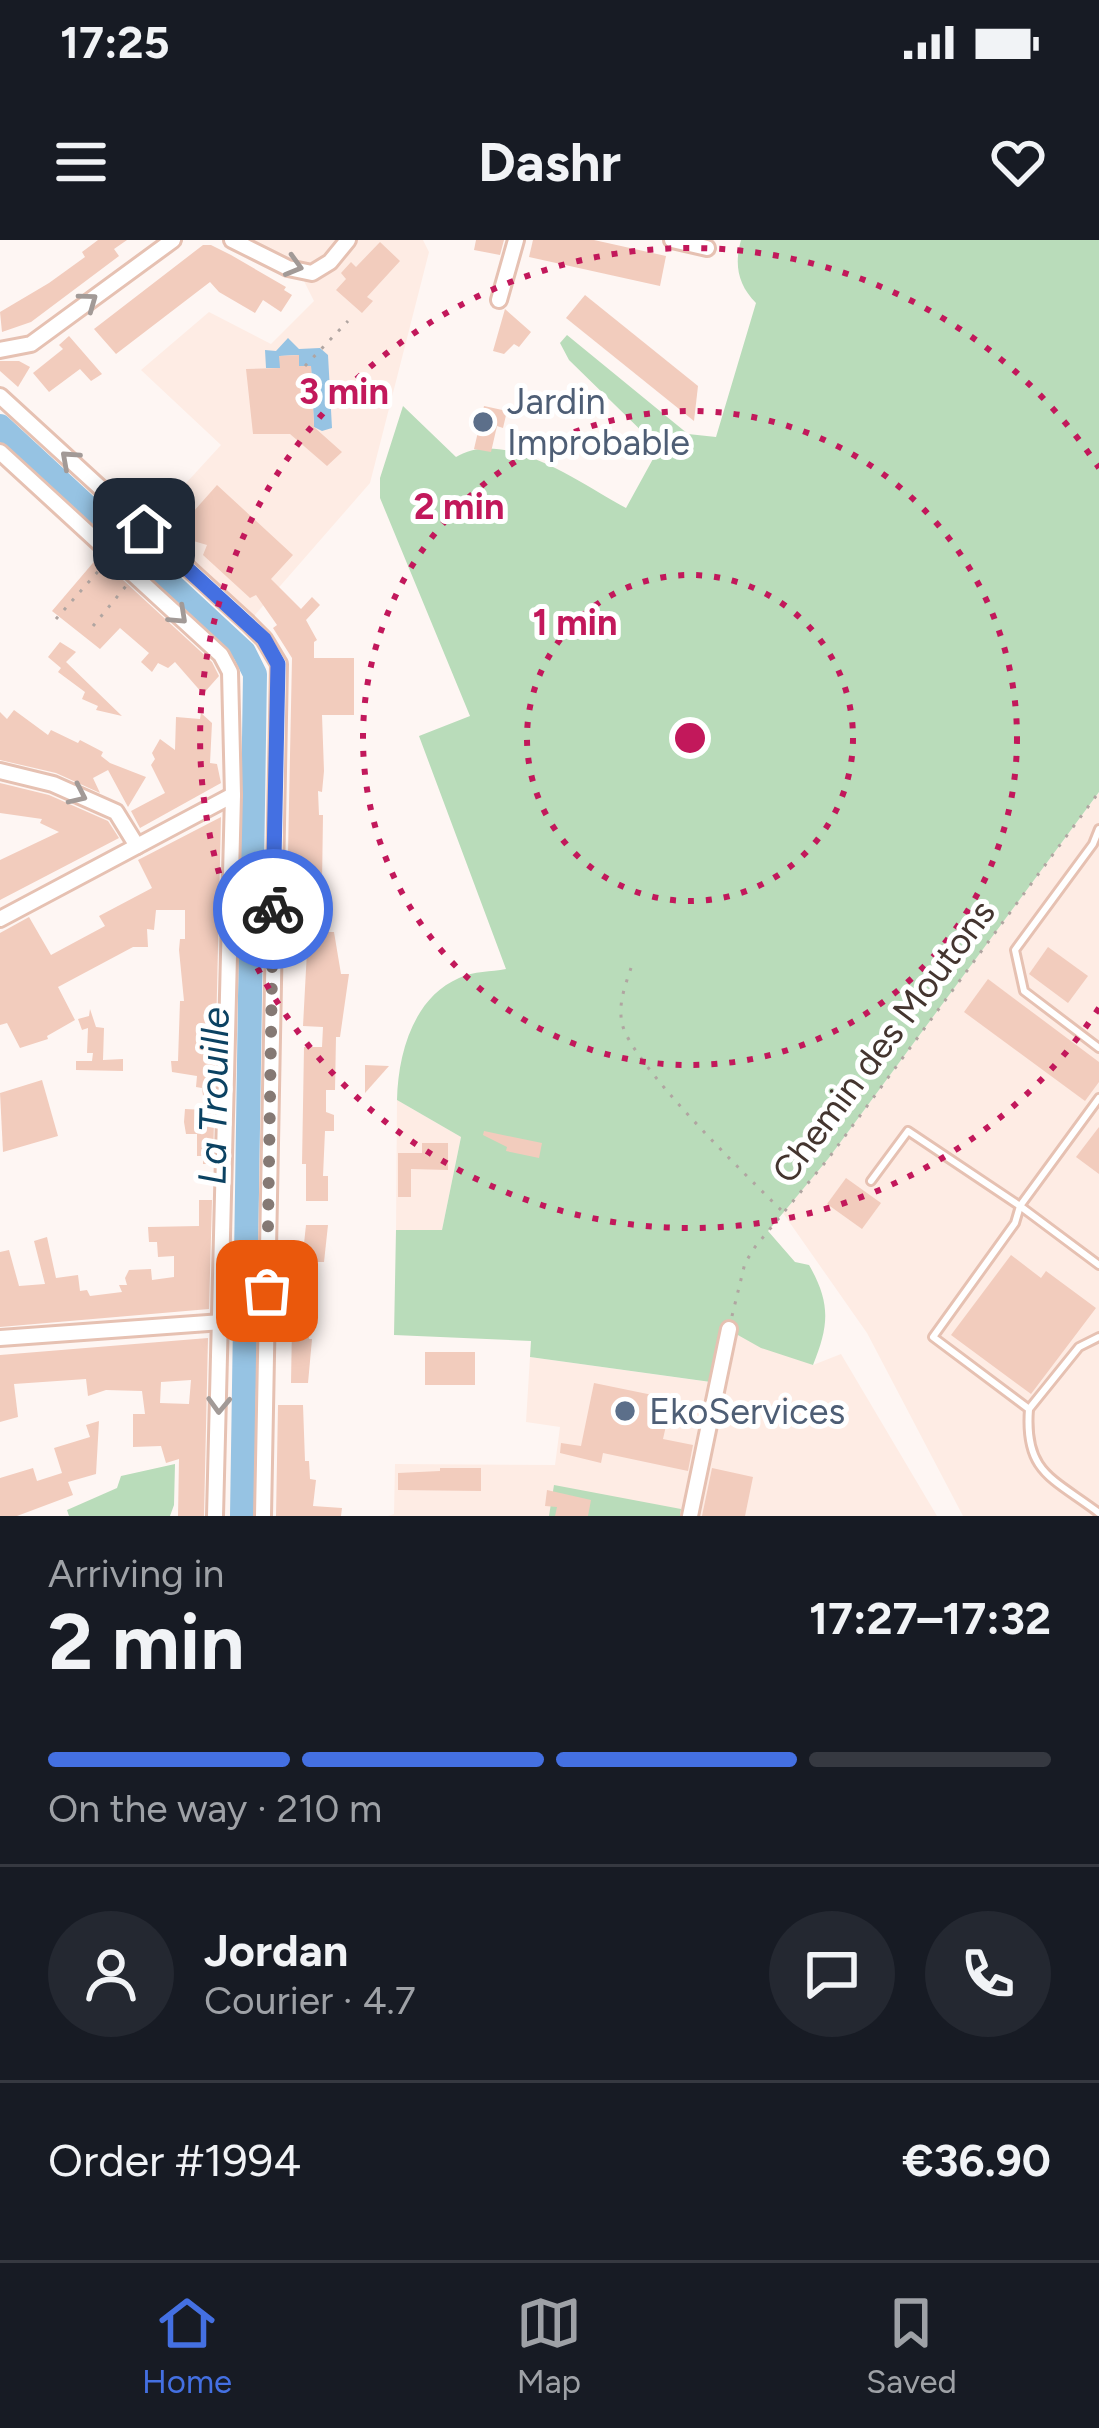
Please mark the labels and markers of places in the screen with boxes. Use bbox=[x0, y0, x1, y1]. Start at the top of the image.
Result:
place label: Jardin Improbable bbox=[507, 380, 690, 464]
marker: Jardin Improbable bbox=[470, 409, 496, 435]
pin bbox=[93, 478, 195, 580]
centre of rings bbox=[669, 717, 711, 759]
pin bbox=[216, 1240, 318, 1342]
place label: EkoServices bbox=[649, 1390, 845, 1433]
marker: EkoServices bbox=[612, 1398, 638, 1424]

